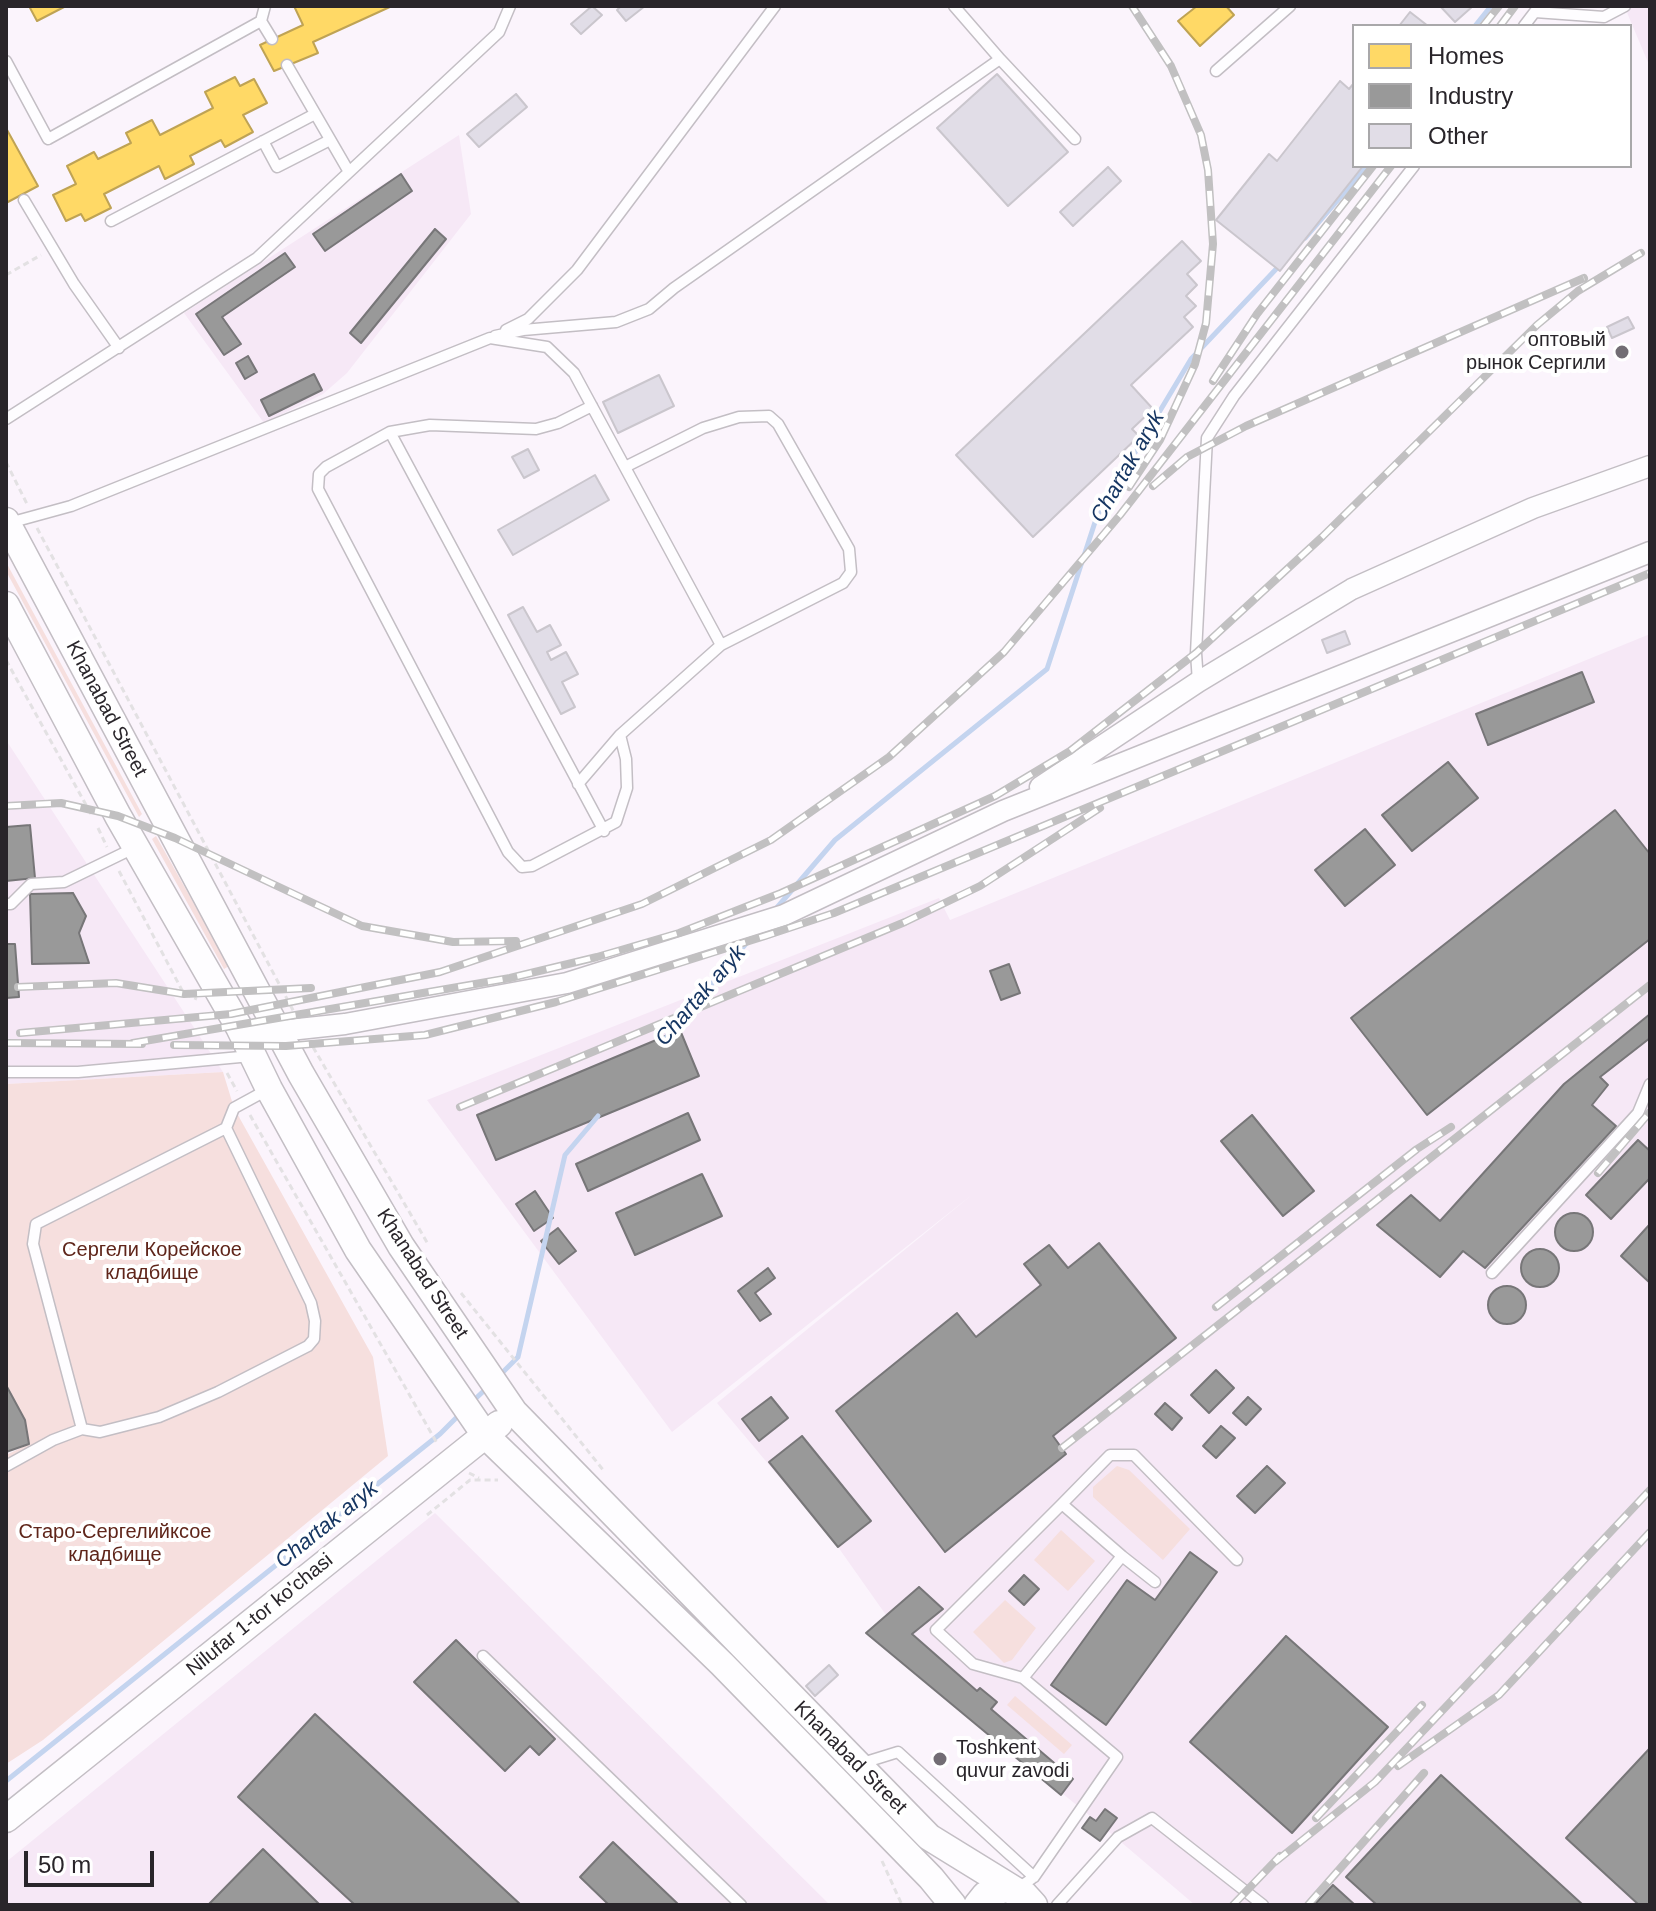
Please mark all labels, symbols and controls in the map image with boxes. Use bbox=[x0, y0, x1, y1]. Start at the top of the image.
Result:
legend bbox=[1352, 24, 1632, 168]
text: Homes bbox=[1428, 42, 1504, 69]
text: Industry bbox=[1428, 82, 1513, 109]
text: Other bbox=[1428, 122, 1488, 149]
place label: оптовый рынок Сергили bbox=[1466, 328, 1606, 375]
marker: оптовый рынок Сергили bbox=[1613, 343, 1631, 361]
water label: Chartak aryk bbox=[1085, 406, 1171, 528]
street label: Khanabad Street bbox=[60, 637, 152, 781]
water label: Chartak aryk bbox=[650, 940, 752, 1052]
street label: Khanabad Street bbox=[371, 1205, 473, 1343]
park label: Сергели Корейское кладбище bbox=[62, 1238, 242, 1285]
water label: Chartak aryk bbox=[270, 1476, 384, 1574]
park label: Старо-Сергелийксое кладбище bbox=[19, 1520, 211, 1567]
street label: Nilufar 1-tor ko'chasi bbox=[182, 1549, 338, 1681]
street label: Khanabad Street bbox=[788, 1696, 912, 1820]
place label: Toshkent quvur zavodi bbox=[956, 1736, 1069, 1783]
marker: Toshkent quvur zavodi bbox=[931, 1750, 949, 1768]
scale bar bbox=[28, 1835, 158, 1885]
text: 50 m bbox=[38, 1851, 91, 1878]

